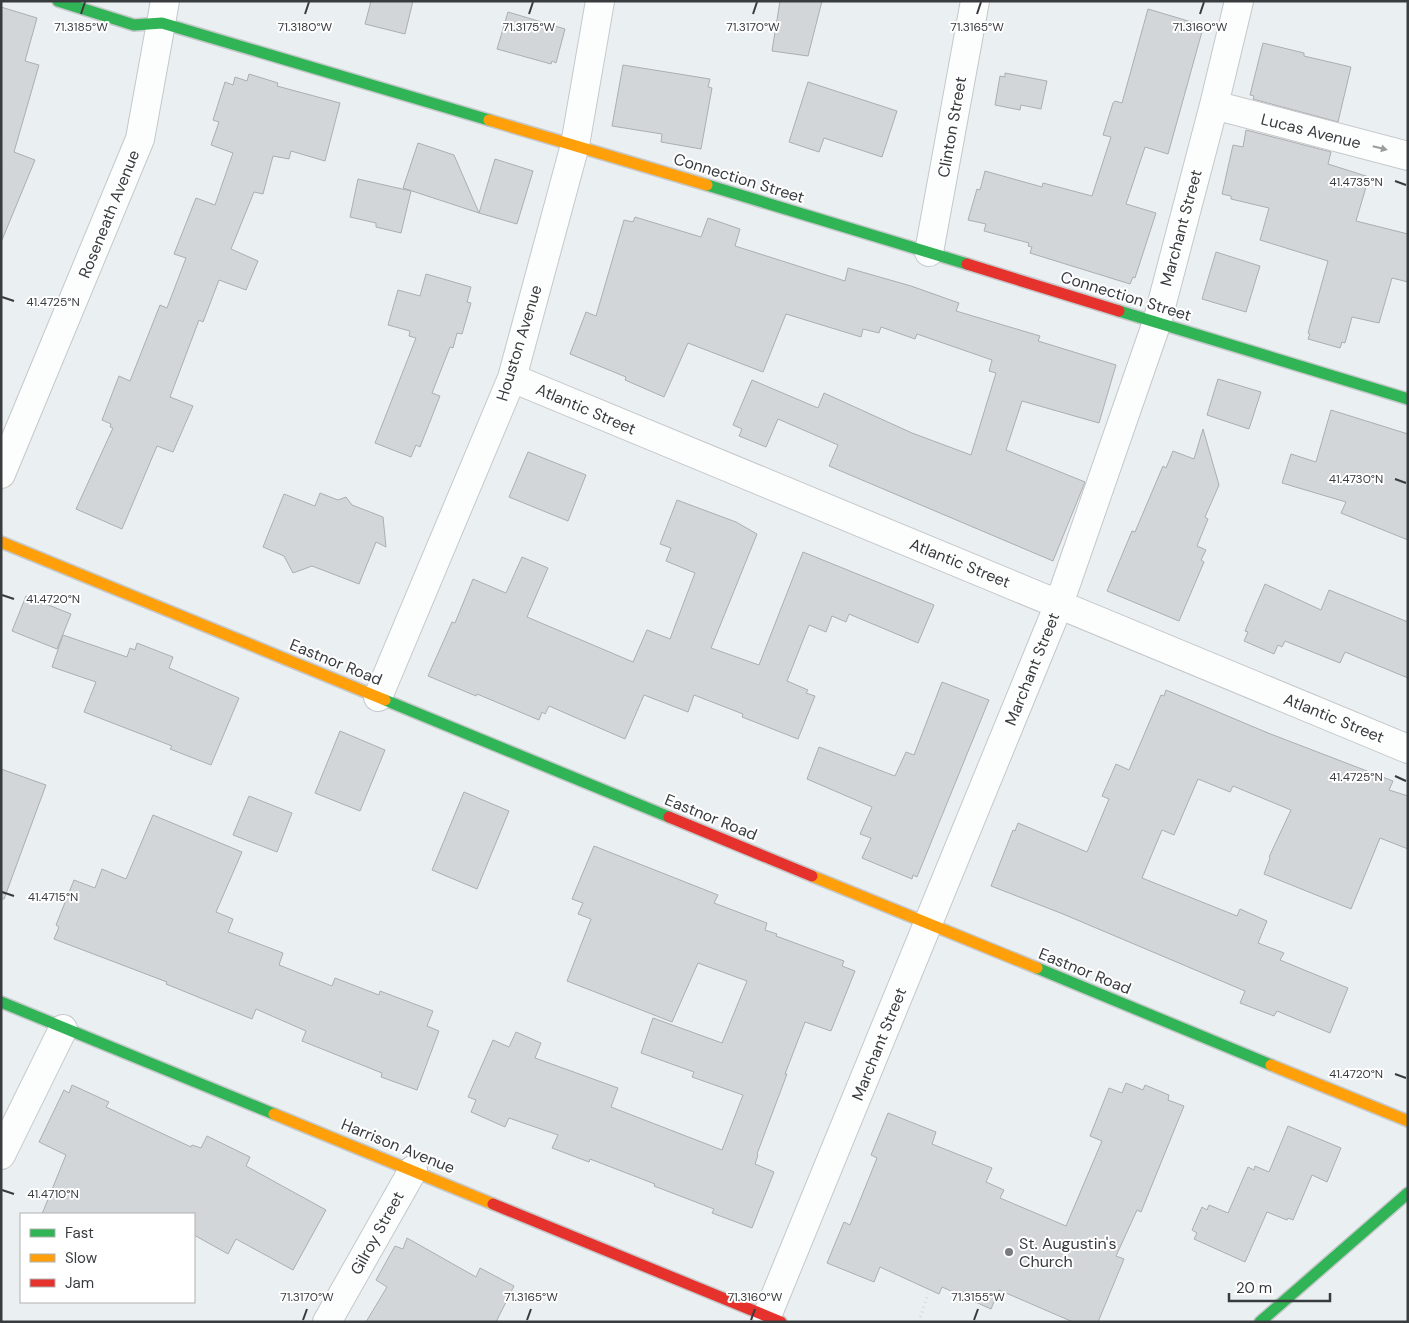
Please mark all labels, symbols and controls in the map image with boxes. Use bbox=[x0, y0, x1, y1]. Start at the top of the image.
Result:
text: 71.3185°W bbox=[54, 19, 108, 35]
text: 71.3180°W bbox=[278, 19, 333, 35]
text: 71.3175°W bbox=[503, 19, 556, 35]
text: 71.3170°W bbox=[726, 19, 780, 35]
text: 71.3165°W bbox=[950, 19, 1004, 35]
text: 71.3160°W bbox=[1173, 19, 1228, 35]
street label: Clinton Street bbox=[933, 75, 971, 179]
street label: Lucas Avenue bbox=[1259, 108, 1363, 154]
one-way arrow bbox=[1372, 145, 1387, 153]
street label: Roseneath Avenue bbox=[74, 147, 144, 281]
street label: Connection Street bbox=[671, 148, 807, 208]
street label: Marchant Street bbox=[1155, 167, 1207, 289]
text: 41.4735°N bbox=[1329, 174, 1383, 190]
street label: Connection Street bbox=[1058, 266, 1194, 326]
street label: Houston Avenue bbox=[491, 282, 547, 404]
text: 41.4725°N bbox=[26, 294, 80, 310]
street label: Atlantic Street bbox=[533, 379, 639, 439]
text: 41.4730°N bbox=[1329, 471, 1383, 487]
street label: Atlantic Street bbox=[907, 533, 1013, 593]
text: 41.4720°N bbox=[26, 591, 80, 607]
street label: Marchant Street bbox=[1000, 609, 1064, 729]
street label: Eastnor Road bbox=[287, 634, 385, 690]
street label: Atlantic Street bbox=[1281, 688, 1387, 748]
text: 41.4725°N bbox=[1329, 769, 1383, 785]
street label: Eastnor Road bbox=[662, 789, 760, 845]
text: 41.4715°N bbox=[28, 889, 78, 905]
street label: Eastnor Road bbox=[1036, 943, 1134, 999]
street label: Marchant Street bbox=[847, 984, 911, 1104]
text: 41.4720°N bbox=[1329, 1066, 1383, 1082]
street label: Harrison Avenue bbox=[338, 1114, 458, 1178]
text: 41.4710°N bbox=[27, 1186, 79, 1202]
street label: Gilroy Street bbox=[345, 1187, 409, 1279]
legend bbox=[20, 1213, 195, 1303]
text: Fast bbox=[65, 1223, 94, 1243]
place label: St. Augustin's Church bbox=[1019, 1233, 1116, 1272]
marker: St. Augustin's Church bbox=[1003, 1246, 1015, 1258]
text: Slow bbox=[65, 1248, 98, 1268]
scale bar bbox=[1229, 1270, 1330, 1302]
text: Jam bbox=[65, 1273, 94, 1293]
text: 20 m bbox=[1236, 1278, 1272, 1298]
text: 71.3170°W bbox=[280, 1289, 334, 1305]
text: 71.3165°W bbox=[504, 1289, 558, 1305]
text: 71.3160°W bbox=[728, 1289, 783, 1305]
text: 71.3155°W bbox=[951, 1289, 1005, 1305]

